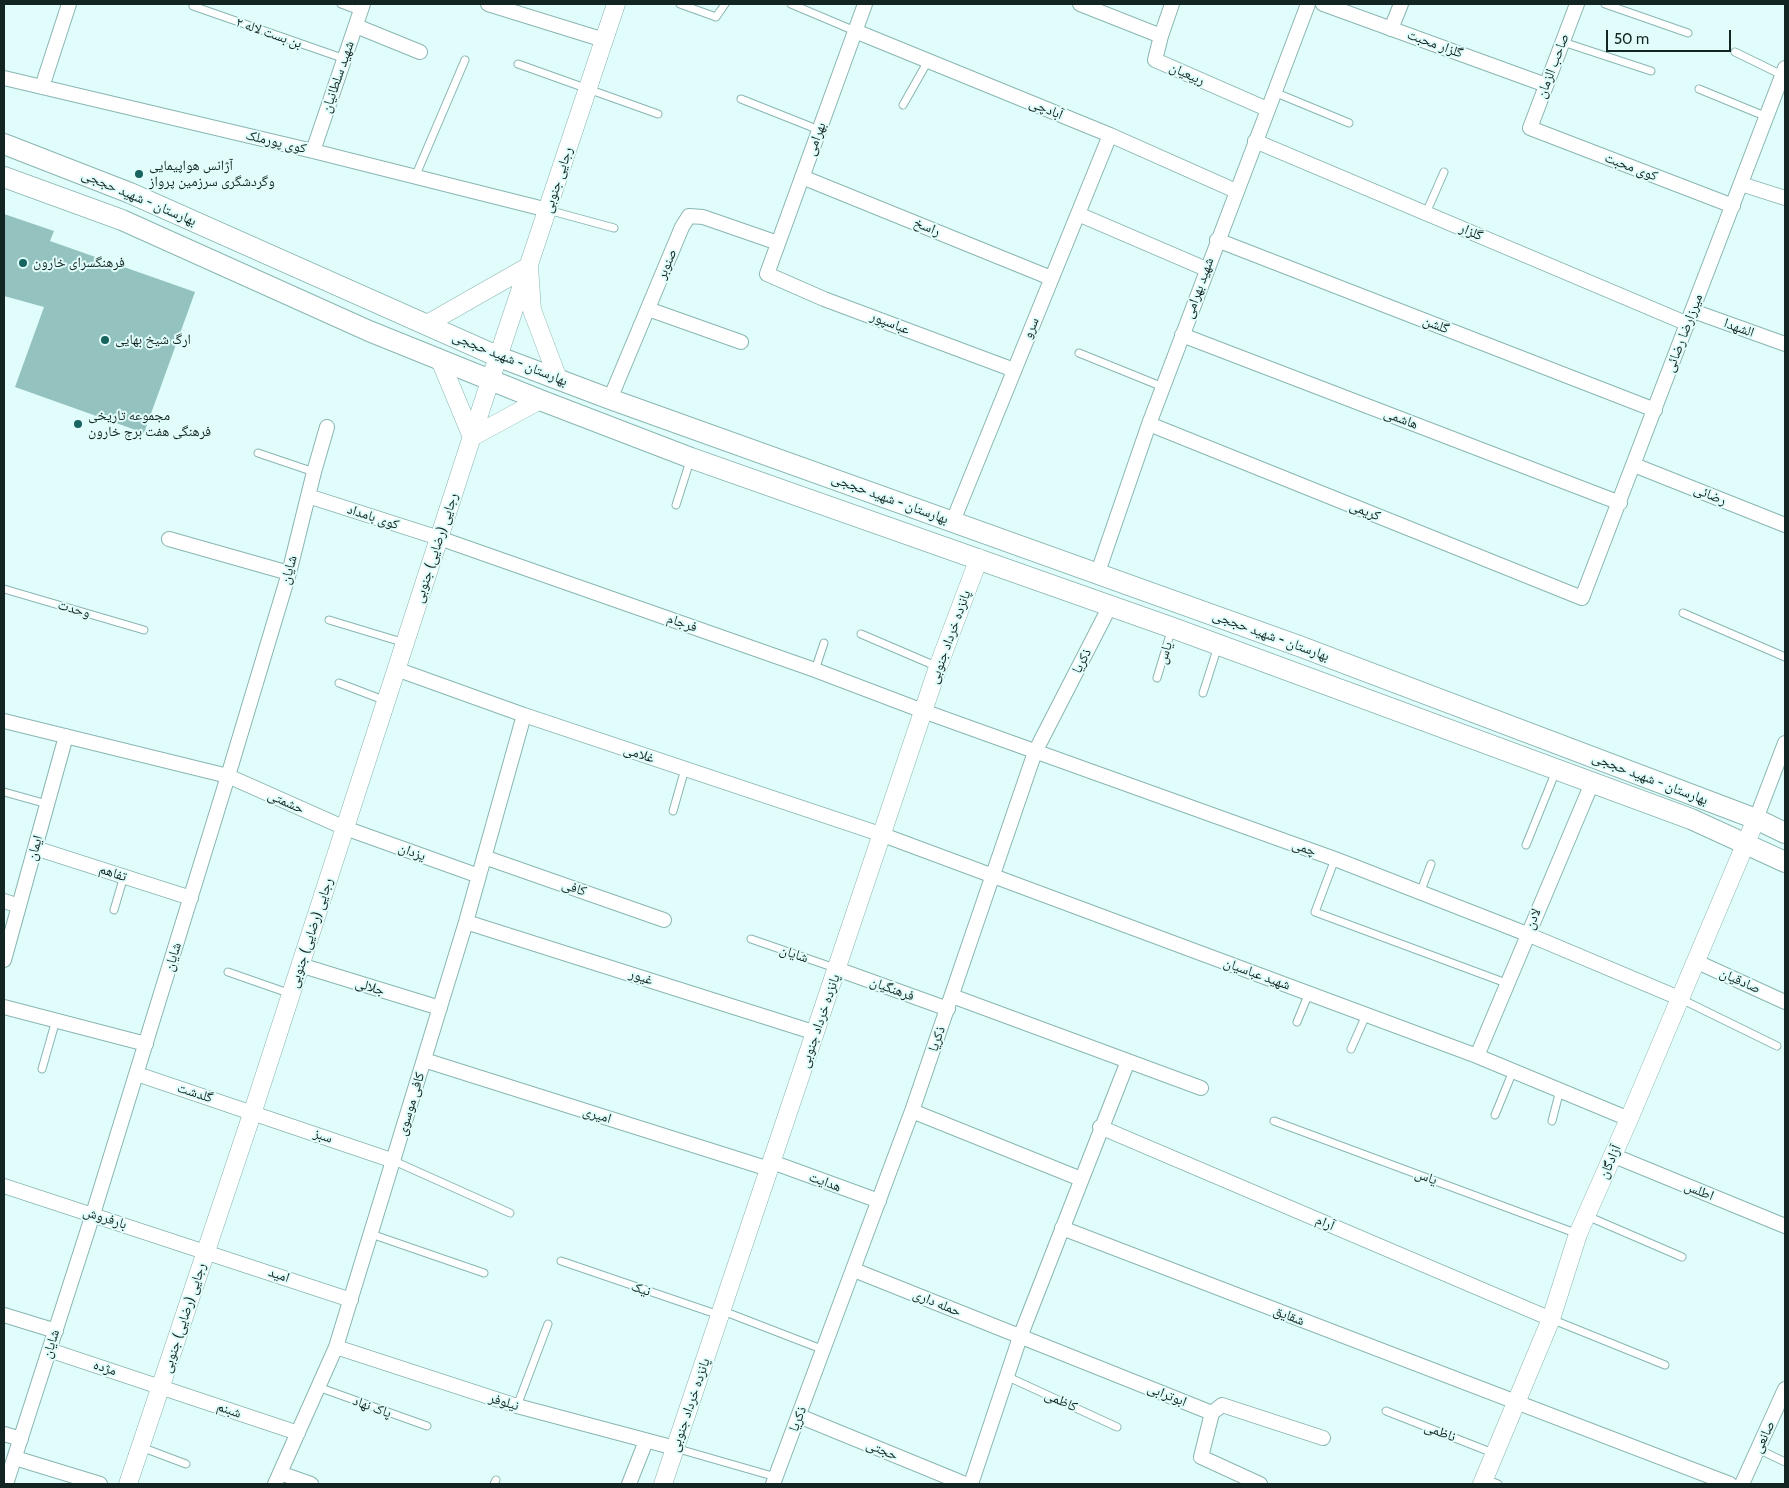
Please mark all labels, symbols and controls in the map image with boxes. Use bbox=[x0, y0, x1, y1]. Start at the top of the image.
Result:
street label: بن بست لاله ۲ bbox=[234, 14, 304, 52]
scale bar bbox=[1609, 20, 1734, 52]
street label: گلزار محبت bbox=[1405, 26, 1465, 62]
text: 50 m bbox=[1614, 30, 1649, 48]
street label: صاحب الزمان bbox=[1533, 31, 1573, 101]
street label: شهید سلطانیان bbox=[318, 39, 358, 115]
street label: ربیعیان bbox=[1167, 59, 1207, 89]
street label: آبادچی bbox=[1027, 95, 1065, 123]
street label: بهرامی bbox=[802, 120, 830, 158]
street label: کوی پورملک bbox=[244, 127, 308, 157]
street label: رجایی جنوبی bbox=[539, 145, 577, 215]
street label: کوی محبت bbox=[1602, 149, 1660, 185]
place label: آژانس هواپیمایی و‌گردشگری سرزمین پرواز bbox=[149, 158, 275, 190]
street label: بهارستان - شهید حججی bbox=[79, 166, 199, 230]
marker: آژانس هواپیمایی و‌گردشگری سرزمین پرواز bbox=[133, 168, 145, 180]
street label: راسخ bbox=[911, 214, 943, 240]
street label: گلزار bbox=[1457, 220, 1485, 244]
street label: صنوبر bbox=[653, 246, 681, 282]
place label: فرهنگسرای خارون bbox=[33, 255, 125, 271]
street label: شهید بهرامی bbox=[1180, 255, 1218, 321]
marker: فرهنگسرای خارون bbox=[17, 257, 29, 269]
street label: میرزارضا رضائی bbox=[1661, 292, 1707, 374]
street label: عباسپور bbox=[868, 308, 912, 338]
street label: گلشن bbox=[1421, 312, 1451, 338]
street label: سرو bbox=[1019, 315, 1043, 341]
street label: الشهدا bbox=[1722, 315, 1756, 341]
street label: بهارستان - شهید حججی bbox=[450, 328, 570, 390]
place label: ارگ شیخ بهایی bbox=[115, 332, 191, 348]
marker: ارگ شیخ بهایی bbox=[99, 334, 111, 346]
street label: هاشمی bbox=[1382, 405, 1420, 433]
place label: مجموعه تاریخی فرهنگی هفت برج خارون bbox=[88, 408, 211, 441]
marker: مجموعه تاریخی فرهنگی هفت برج خارون bbox=[72, 418, 84, 430]
street label: بهارستان - شهید حججی bbox=[829, 470, 951, 528]
street label: رضائی bbox=[1691, 481, 1729, 509]
street label: رجایی (رضایی) جنوبی bbox=[410, 491, 462, 605]
street label: کریمی bbox=[1347, 497, 1383, 525]
street label: کوی بامداد bbox=[345, 501, 401, 533]
street label: شایان bbox=[277, 554, 301, 586]
street label: پانزده خرداد جنوبی bbox=[925, 588, 975, 686]
street label: وحدت bbox=[56, 596, 92, 622]
street label: بهارستان - شهید حججی bbox=[1210, 607, 1332, 665]
street label: فرجام bbox=[665, 610, 699, 636]
street label: یاس bbox=[1154, 640, 1176, 666]
street label: ذکریا bbox=[1069, 646, 1095, 676]
street label: غلامی bbox=[621, 741, 657, 767]
street label: بهارستان - شهید حججی bbox=[1590, 749, 1710, 809]
street label: حشمتی bbox=[265, 786, 307, 818]
street label: ایمان bbox=[24, 833, 46, 863]
street label: چمی bbox=[1290, 836, 1318, 860]
street label: یزدان bbox=[396, 839, 428, 865]
street label: تفاهم bbox=[97, 861, 129, 885]
street label: رجایی (رضایی) جنوبی bbox=[285, 876, 337, 990]
street label: کافی bbox=[560, 876, 588, 900]
street label: لادن bbox=[1521, 906, 1545, 932]
street label: شایان bbox=[161, 941, 185, 973]
street label: شایان bbox=[777, 941, 811, 967]
street label: شهید عباسیان bbox=[1221, 954, 1293, 994]
street label: غیور bbox=[627, 965, 655, 989]
street label: صادقیان bbox=[1717, 965, 1763, 997]
street label: پانزده خرداد جنوبی bbox=[796, 972, 844, 1070]
street label: فرهنگیان bbox=[868, 973, 916, 1005]
street label: جلالی bbox=[353, 975, 387, 999]
street label: ذکریا bbox=[925, 1024, 949, 1054]
street label: کافی موسوی bbox=[393, 1070, 429, 1138]
street label: گلدشت bbox=[175, 1079, 215, 1107]
street label: امیری bbox=[581, 1103, 613, 1127]
street label: سبز bbox=[311, 1125, 335, 1147]
street label: آزادگان bbox=[1595, 1142, 1625, 1182]
street label: یاس bbox=[1413, 1165, 1439, 1189]
street label: هدایت bbox=[806, 1168, 844, 1196]
street label: اطلس bbox=[1682, 1178, 1716, 1204]
street label: بارفروش bbox=[81, 1203, 129, 1233]
street label: آرام bbox=[1313, 1212, 1337, 1234]
street label: رجایی (رضایی) جنوبی bbox=[158, 1261, 210, 1375]
street label: امید bbox=[266, 1264, 292, 1286]
street label: نیک bbox=[629, 1278, 653, 1300]
street label: حمله داری bbox=[910, 1286, 964, 1320]
street label: شقایق bbox=[1271, 1302, 1307, 1330]
street label: شایان bbox=[38, 1327, 64, 1361]
street label: مژده bbox=[91, 1356, 119, 1380]
street label: پانزده خرداد جنوبی bbox=[666, 1356, 714, 1454]
street label: ابوترابی bbox=[1145, 1380, 1189, 1410]
street label: کاظمی bbox=[1042, 1386, 1080, 1416]
street label: نیلوفر bbox=[487, 1390, 521, 1414]
street label: پاک نهاد bbox=[350, 1392, 394, 1422]
street label: شبنم bbox=[215, 1398, 243, 1422]
street label: ذکریا bbox=[786, 1404, 810, 1434]
street label: ناظمی bbox=[1422, 1418, 1458, 1446]
street label: صانعی bbox=[1749, 1418, 1779, 1456]
street label: حجتی bbox=[864, 1436, 900, 1464]

